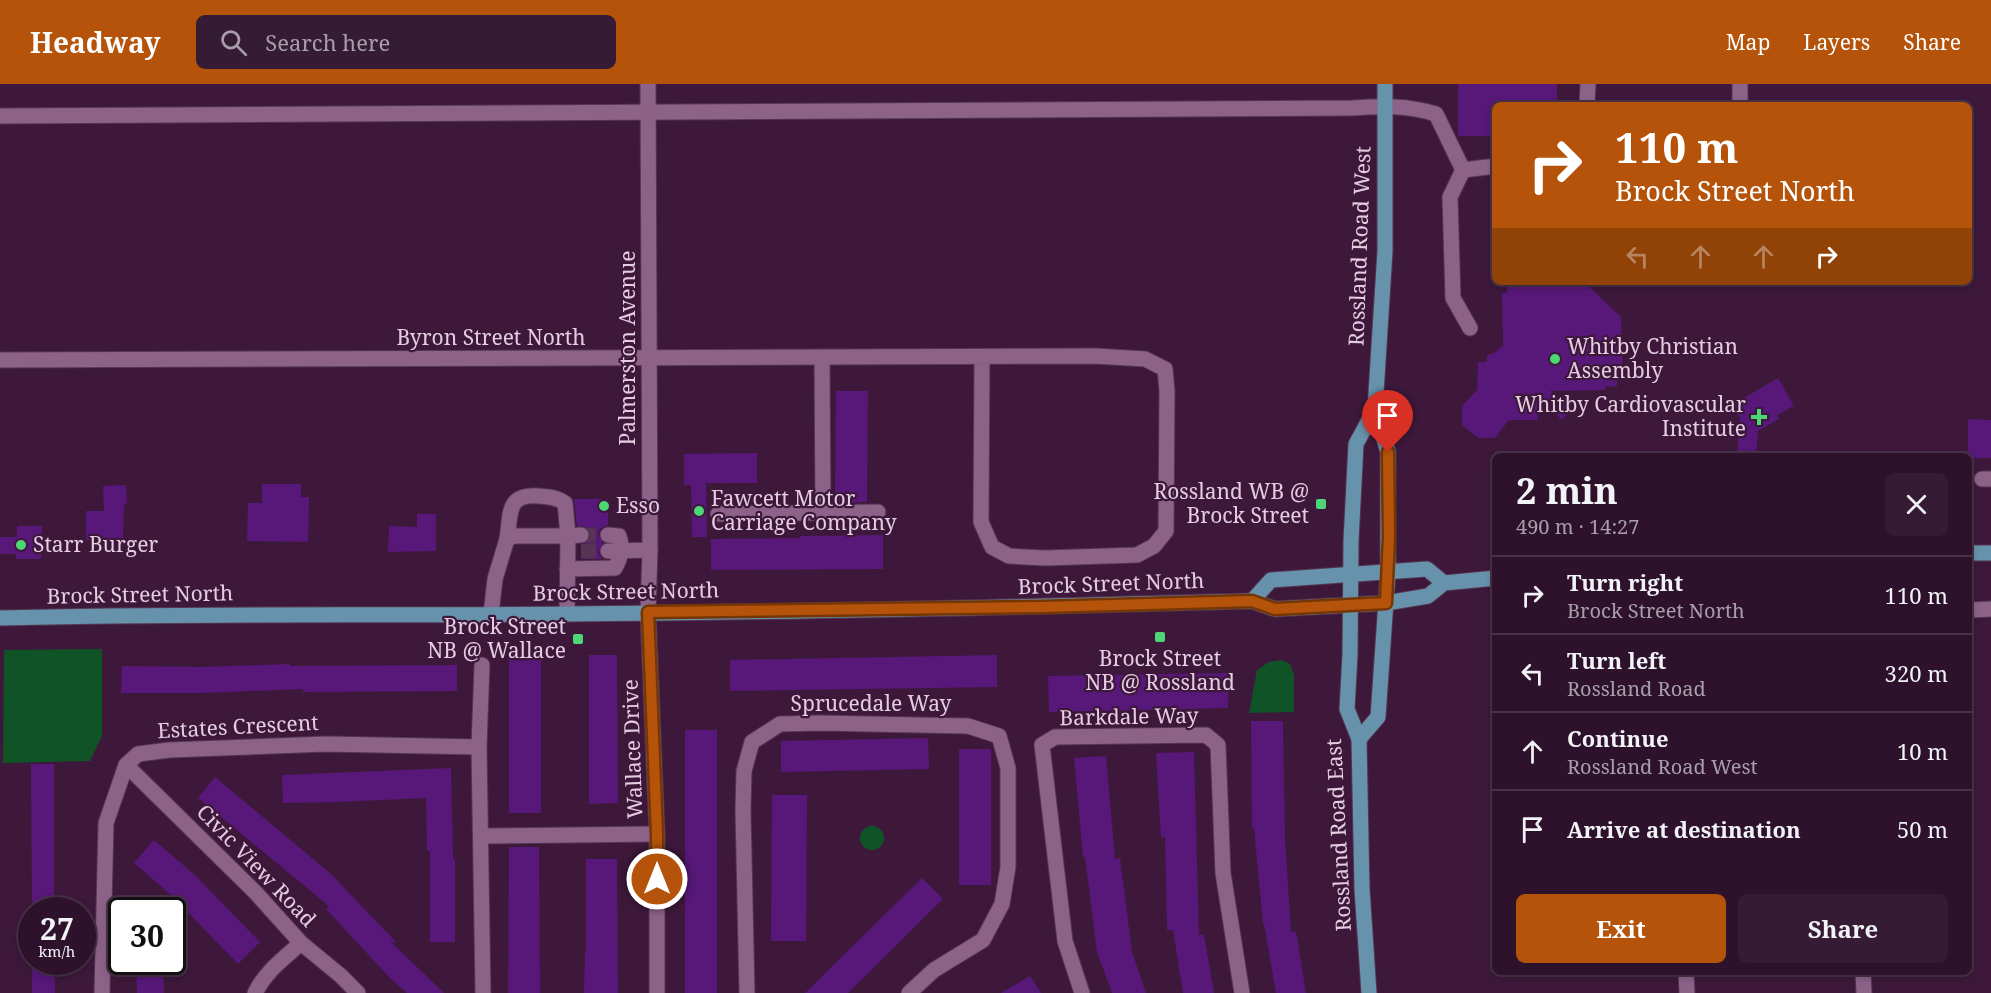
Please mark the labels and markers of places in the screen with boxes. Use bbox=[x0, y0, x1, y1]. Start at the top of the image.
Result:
place label: Whitby Christian Assembly bbox=[1567, 332, 1738, 384]
marker: Whitby Christian Assembly bbox=[1548, 352, 1562, 366]
pin bbox=[1362, 390, 1413, 452]
place label: Whitby Cardiovascular Institute bbox=[1515, 390, 1746, 442]
marker: Whitby Cardiovascular Institute bbox=[1750, 408, 1768, 426]
place label: Rossland WB @ Brock Street bbox=[1153, 477, 1309, 529]
place label: Fawcett Motor Carriage Company bbox=[711, 484, 897, 536]
place label: Esso bbox=[616, 491, 660, 519]
marker: Rossland WB @ Brock Street bbox=[1314, 497, 1328, 511]
marker: Esso bbox=[597, 499, 611, 513]
marker: Fawcett Motor Carriage Company bbox=[692, 504, 706, 518]
place label: Starr Burger bbox=[33, 530, 158, 558]
marker: Starr Burger bbox=[14, 538, 28, 552]
place label: Brock Street NB @ Wallace bbox=[427, 612, 566, 664]
marker: Brock Street NB @ Rossland bbox=[1153, 630, 1167, 644]
marker: Brock Street NB @ Wallace bbox=[571, 632, 585, 646]
place label: Brock Street NB @ Rossland bbox=[1085, 644, 1235, 696]

